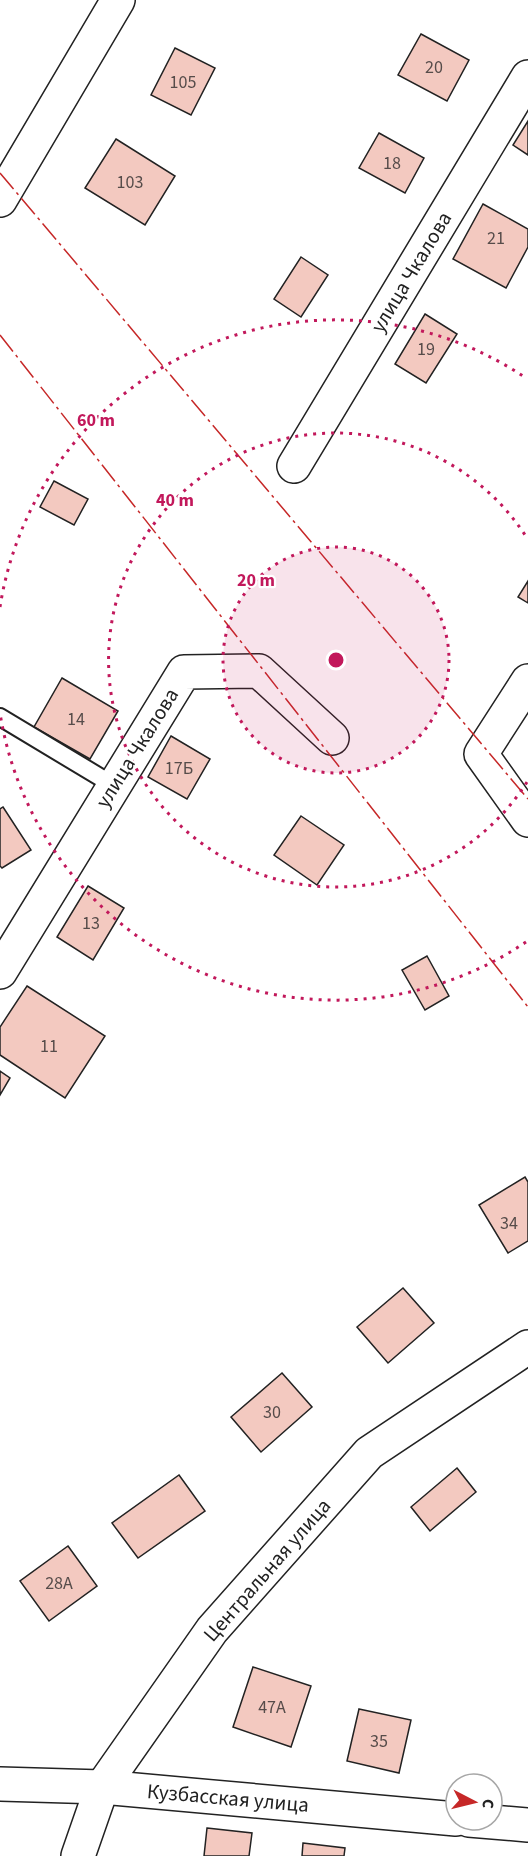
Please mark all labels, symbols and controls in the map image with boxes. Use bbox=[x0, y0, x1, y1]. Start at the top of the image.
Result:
house number: 20 bbox=[425, 55, 443, 80]
house number: 105 bbox=[170, 70, 196, 95]
house number: 18 bbox=[383, 151, 401, 176]
house number: 103 bbox=[117, 170, 143, 195]
street label: улица Чкалова bbox=[363, 206, 459, 338]
house number: 21 bbox=[487, 226, 505, 251]
house number: 19 bbox=[417, 337, 435, 362]
text: 60 m bbox=[77, 408, 115, 433]
text: 40 m bbox=[156, 488, 194, 513]
text: 20 m bbox=[237, 568, 275, 593]
centre of rings bbox=[326, 650, 346, 670]
street label: улица Чкалова bbox=[88, 682, 186, 814]
house number: 14 bbox=[67, 707, 85, 732]
house number: 17Б bbox=[165, 756, 193, 781]
house number: 13 bbox=[82, 911, 100, 936]
house number: 11 bbox=[40, 1034, 58, 1059]
house number: 34 bbox=[500, 1211, 518, 1236]
house number: 30 bbox=[263, 1400, 281, 1425]
street label: Центральная улица bbox=[196, 1492, 338, 1648]
house number: 28А bbox=[45, 1571, 73, 1596]
house number: 47А bbox=[258, 1695, 286, 1720]
house number: 35 bbox=[370, 1729, 388, 1754]
north arrow bbox=[444, 1772, 504, 1832]
street label: Кузбасская улица bbox=[146, 1776, 310, 1820]
text: С bbox=[476, 1798, 499, 1810]

